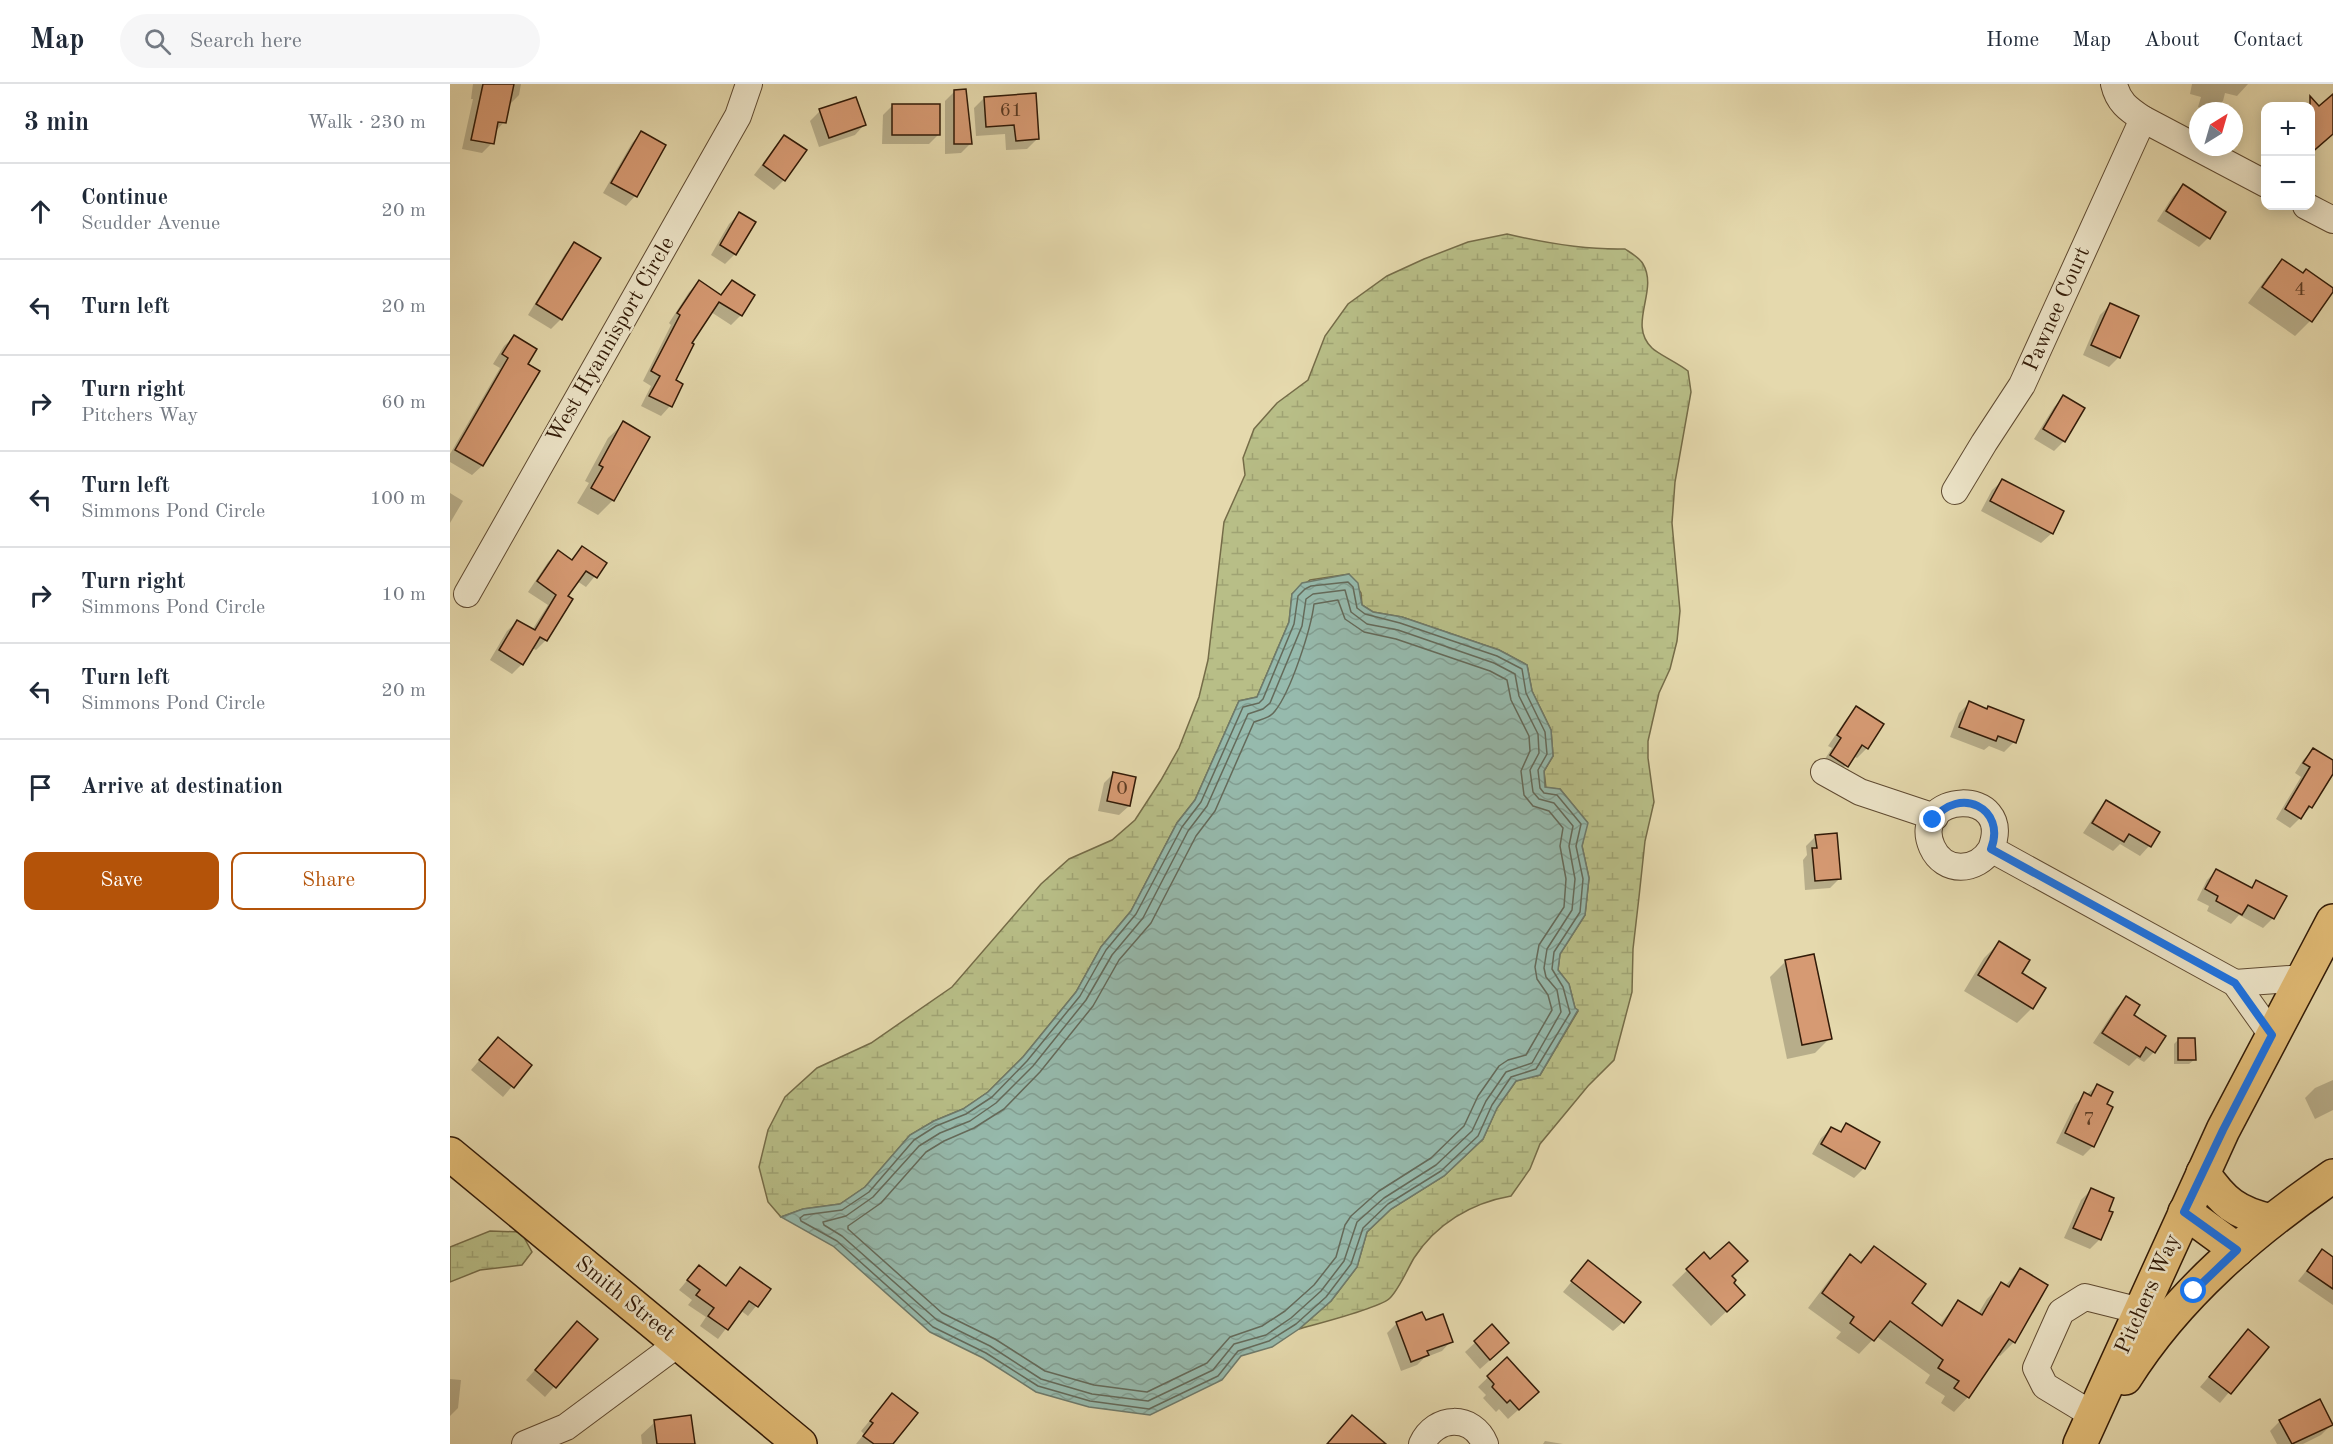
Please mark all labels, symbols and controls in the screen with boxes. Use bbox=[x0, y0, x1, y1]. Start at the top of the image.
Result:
search box bbox=[120, 14, 540, 68]
icon: search bbox=[141, 25, 174, 58]
text: Map bbox=[30, 27, 84, 55]
text: Search here bbox=[189, 30, 302, 52]
text: Home bbox=[1986, 30, 2039, 51]
text: Map bbox=[2072, 30, 2111, 51]
text: About bbox=[2144, 30, 2200, 51]
text: Contact bbox=[2233, 30, 2303, 51]
house number: 61 bbox=[999, 101, 1023, 121]
north arrow bbox=[2189, 102, 2243, 156]
map controls bbox=[2261, 102, 2315, 210]
button: + bbox=[2261, 102, 2315, 156]
text: 3 min bbox=[24, 110, 89, 136]
text: Walk · 230 m bbox=[307, 113, 426, 133]
button: − bbox=[2261, 156, 2315, 210]
text: Continue bbox=[81, 187, 168, 209]
icon: ahead bbox=[24, 195, 57, 228]
text: 20 m bbox=[381, 201, 426, 221]
text: Scudder Avenue bbox=[81, 214, 220, 234]
street label: West Hyannisport Circle bbox=[543, 233, 679, 447]
street label: Pawnee Court bbox=[2020, 243, 2094, 375]
house number: 4 bbox=[2294, 280, 2306, 300]
icon: left bbox=[24, 291, 57, 324]
text: Turn left bbox=[81, 296, 170, 318]
text: 20 m bbox=[381, 297, 426, 317]
text: Turn right bbox=[81, 379, 185, 401]
icon: right bbox=[24, 387, 57, 420]
text: 60 m bbox=[381, 393, 426, 413]
text: Pitchers Way bbox=[81, 406, 198, 426]
text: Turn left bbox=[81, 475, 170, 497]
icon: left bbox=[24, 483, 57, 516]
text: 100 m bbox=[370, 489, 426, 509]
text: Simmons Pond Circle bbox=[81, 502, 265, 522]
text: Turn right bbox=[81, 571, 185, 593]
icon: right bbox=[24, 579, 57, 612]
text: 10 m bbox=[381, 585, 426, 605]
text: Simmons Pond Circle bbox=[81, 598, 265, 618]
text: Turn left bbox=[81, 667, 170, 689]
icon: left bbox=[24, 675, 57, 708]
text: 20 m bbox=[381, 681, 426, 701]
text: Simmons Pond Circle bbox=[81, 694, 265, 714]
icon: arrive bbox=[24, 771, 57, 804]
text: Arrive at destination bbox=[81, 776, 283, 798]
house number: 0 bbox=[1116, 779, 1128, 799]
route end bbox=[1919, 806, 1945, 832]
button: Save bbox=[24, 852, 219, 910]
button: Share bbox=[231, 852, 426, 910]
house number: 7 bbox=[2083, 1110, 2095, 1130]
street label: Pitchers Way bbox=[2112, 1230, 2184, 1357]
street label: Smith Street bbox=[571, 1252, 679, 1346]
route start bbox=[2180, 1277, 2206, 1303]

